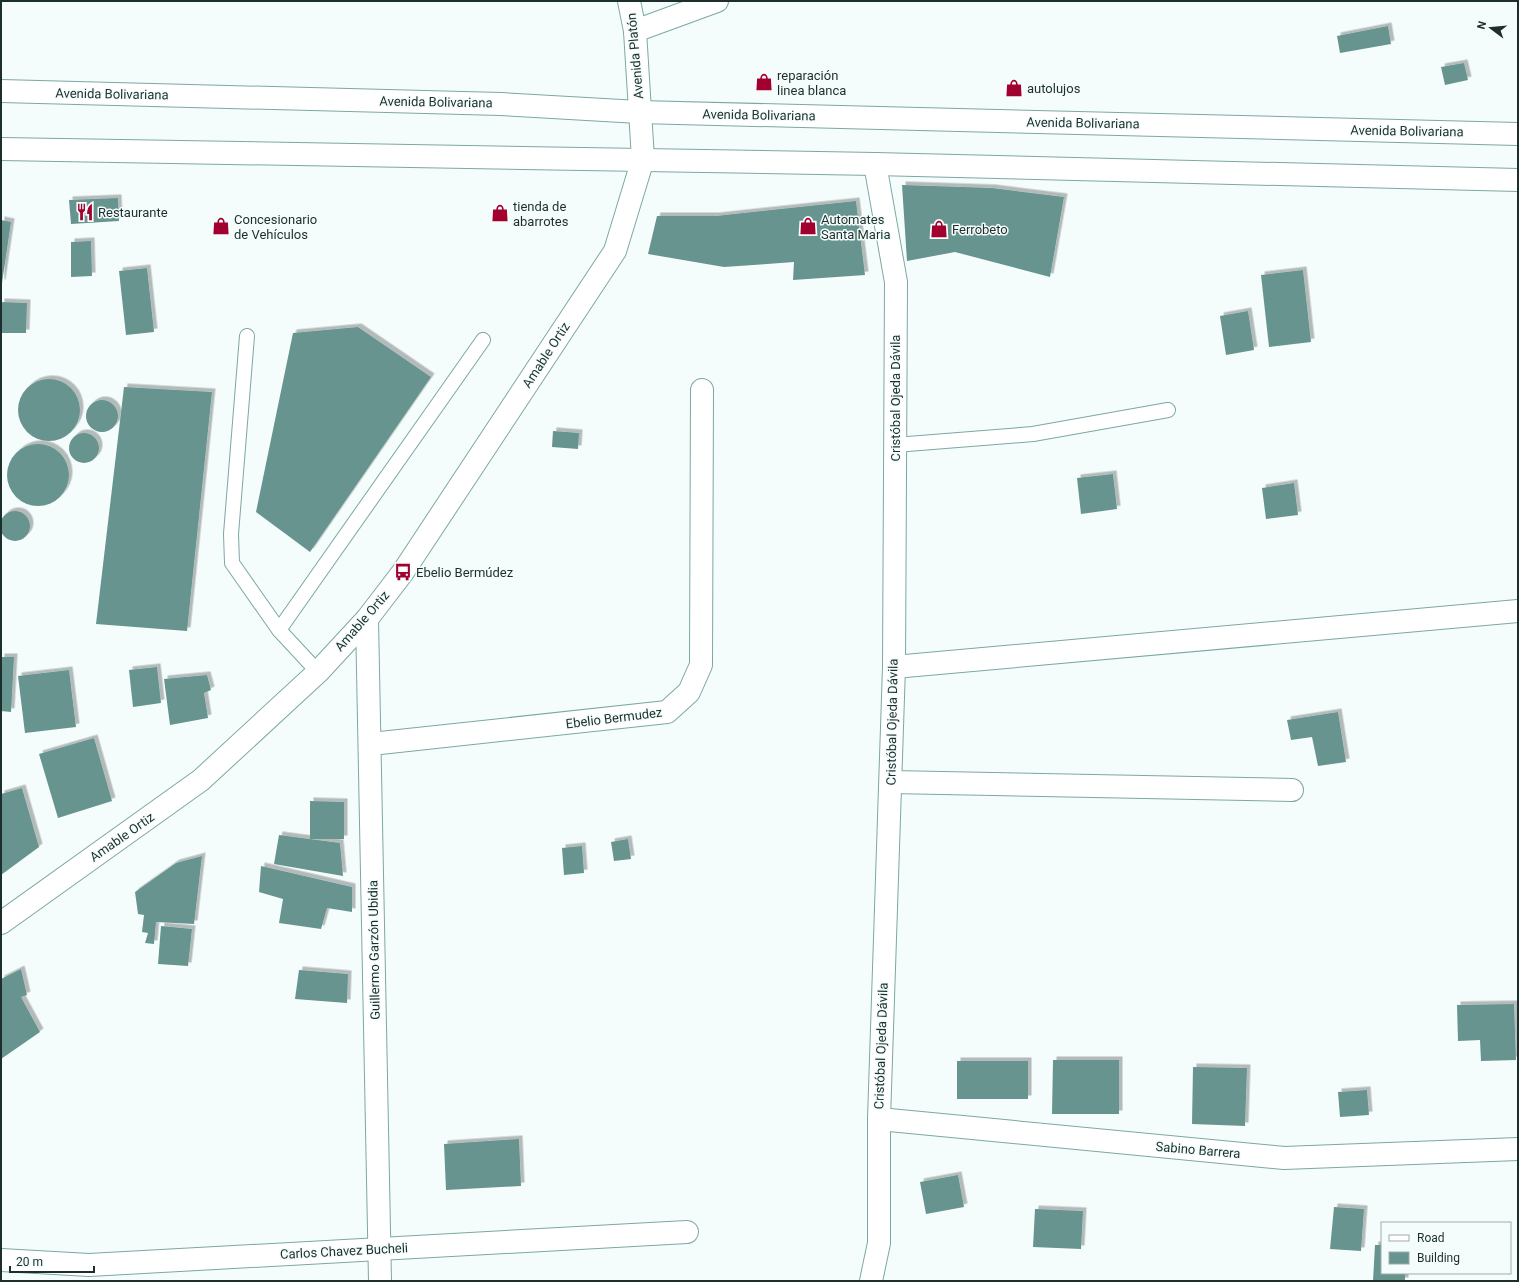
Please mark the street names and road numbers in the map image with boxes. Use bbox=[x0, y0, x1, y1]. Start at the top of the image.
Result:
street label: Avenida Platón bbox=[624, 12, 646, 100]
street label: Avenida Bolivariana bbox=[55, 86, 169, 102]
street label: Avenida Bolivariana bbox=[379, 94, 493, 110]
street label: Avenida Bolivariana bbox=[702, 107, 816, 123]
street label: Avenida Bolivariana bbox=[1026, 115, 1140, 131]
street label: Avenida Bolivariana bbox=[1350, 123, 1464, 139]
street label: Amable Ortiz bbox=[519, 319, 573, 391]
street label: Cristóbal Ojeda Dávila bbox=[888, 335, 903, 461]
street label: Amable Ortiz bbox=[332, 587, 393, 654]
street label: Cristóbal Ojeda Dávila bbox=[883, 658, 901, 786]
street label: Ebelio Bermudez bbox=[565, 705, 664, 731]
street label: Amable Ortiz bbox=[87, 809, 157, 865]
street label: Guillermo Garzón Ubidia bbox=[365, 880, 383, 1020]
street label: Cristóbal Ojeda Dávila bbox=[871, 982, 891, 1110]
street label: Sabino Barrera bbox=[1155, 1139, 1241, 1161]
street label: Carlos Chavez Bucheli bbox=[280, 1240, 408, 1262]

